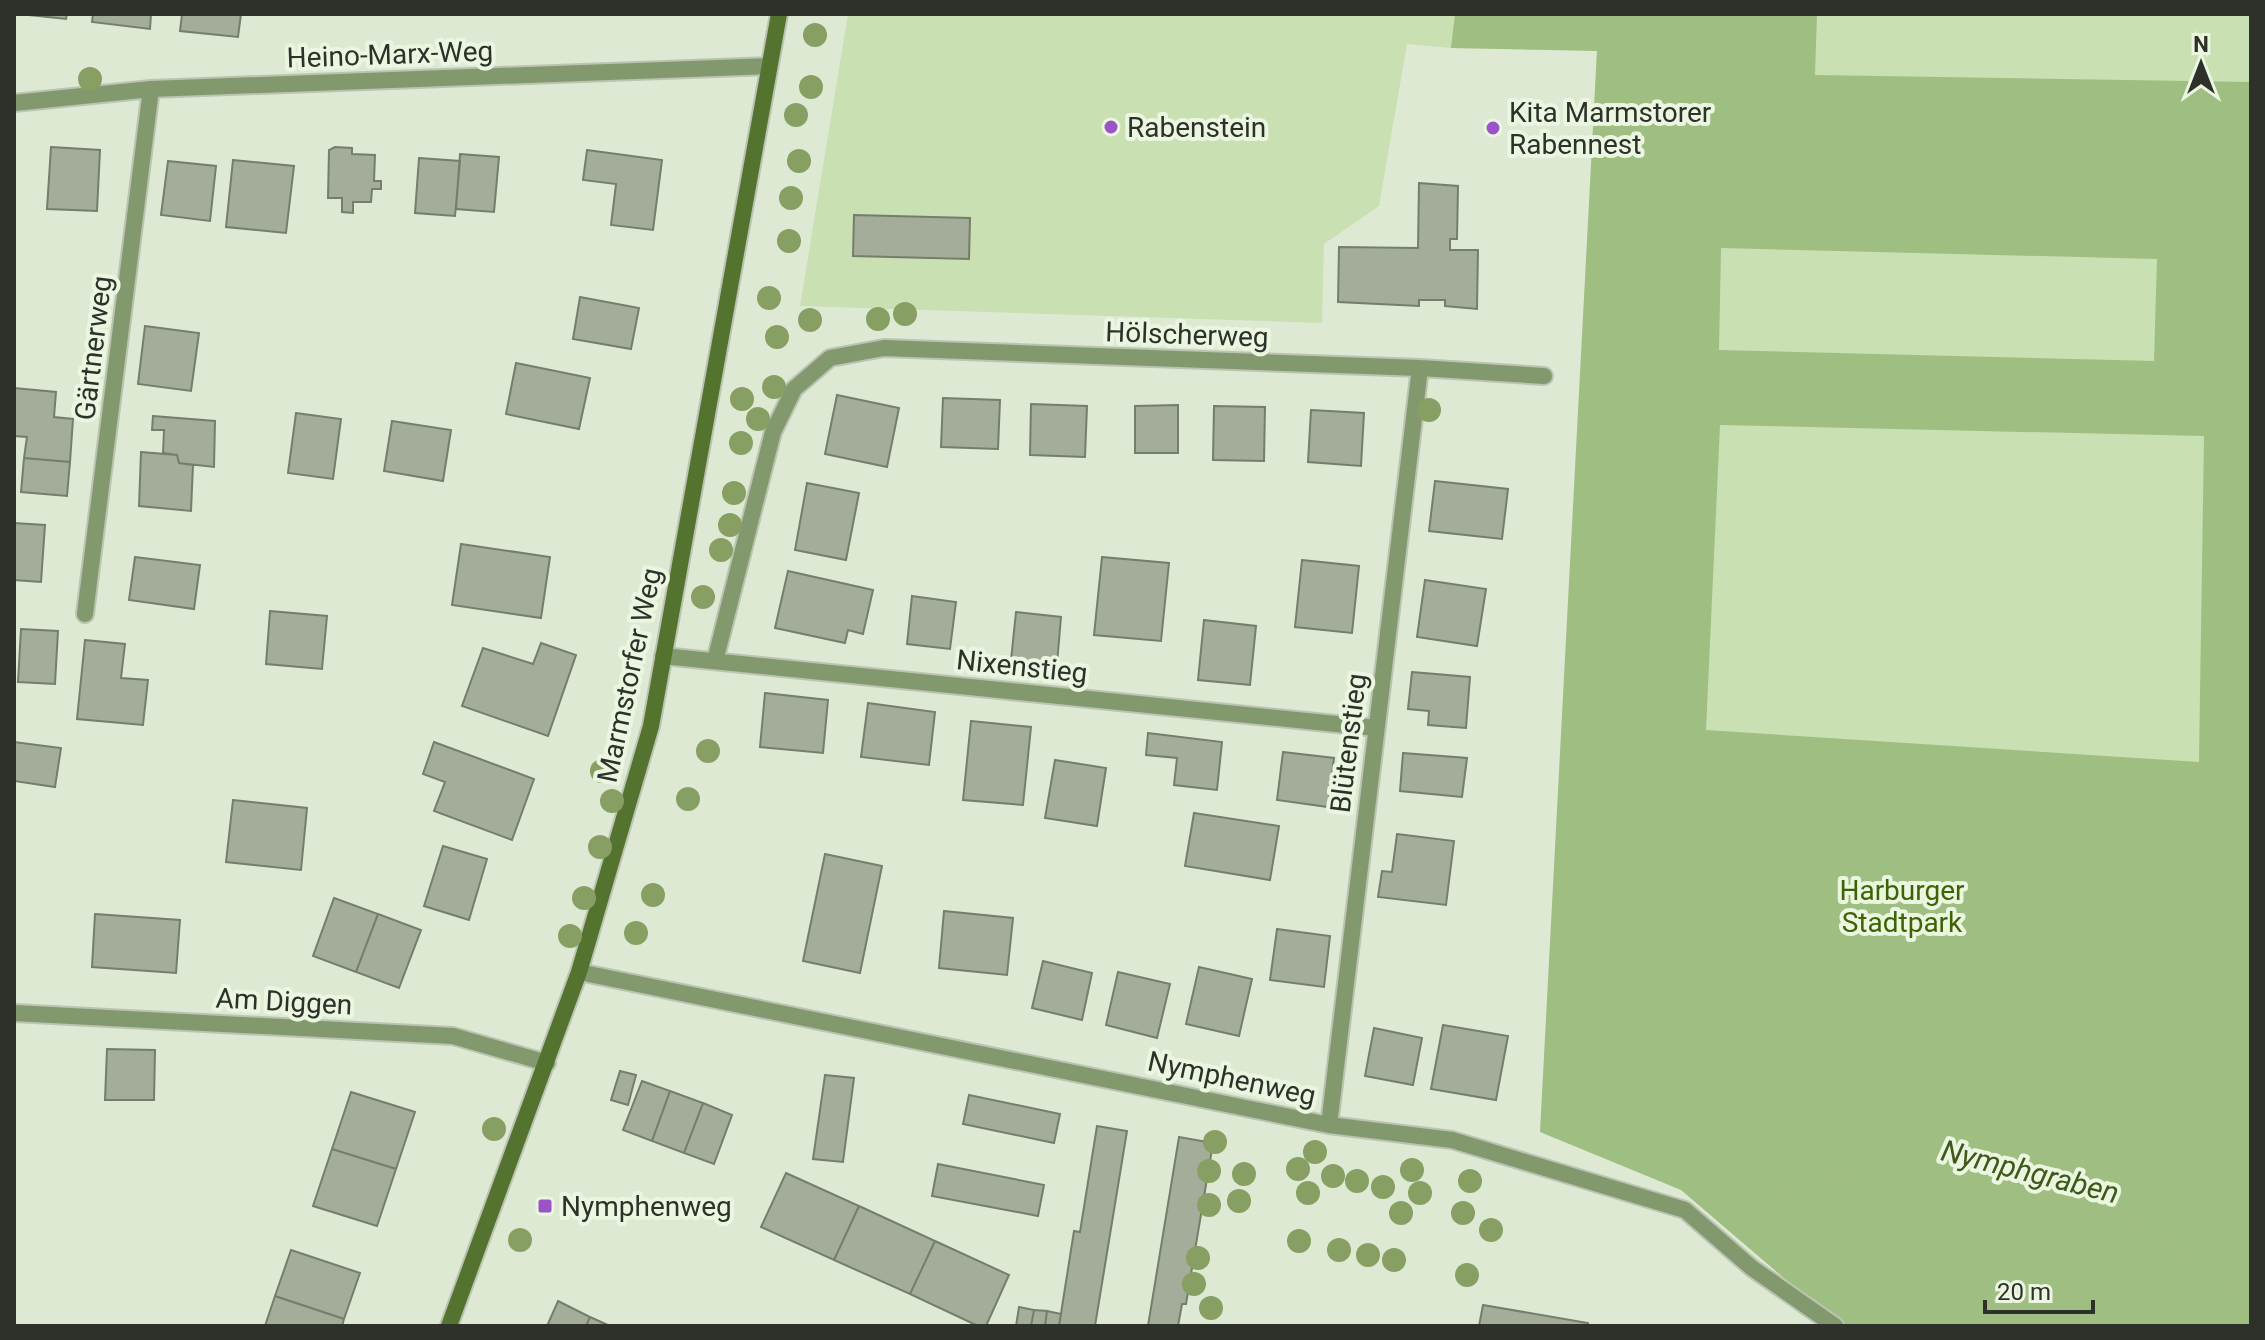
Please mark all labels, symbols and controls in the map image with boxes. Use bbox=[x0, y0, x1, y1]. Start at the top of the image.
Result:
north arrow bbox=[2161, 24, 2241, 104]
text: N bbox=[2193, 32, 2209, 57]
street label: Heino-Marx-Weg bbox=[286, 34, 494, 75]
place label: Kita Marmstorer Rabennest bbox=[1509, 96, 1712, 161]
place label: Rabenstein bbox=[1127, 111, 1266, 144]
marker: Rabenstein bbox=[1102, 118, 1120, 136]
marker: Kita Marmstorer Rabennest bbox=[1484, 119, 1502, 137]
street label: Gärtnerweg bbox=[68, 274, 119, 422]
street label: Hölscherweg bbox=[1105, 315, 1269, 354]
street label: Marmstorfer Weg bbox=[591, 565, 668, 785]
street label: Nixenstieg bbox=[955, 643, 1089, 690]
street label: Blütenstieg bbox=[1324, 671, 1373, 815]
park label: Harburger Stadtpark bbox=[1839, 874, 1965, 939]
street label: Am Diggen bbox=[215, 981, 353, 1022]
street label: Nymphenweg bbox=[1145, 1045, 1319, 1112]
water label: Nymphgraben bbox=[1938, 1133, 2123, 1210]
place label: Nymphenweg bbox=[561, 1190, 732, 1223]
marker: Nymphenweg bbox=[536, 1197, 554, 1215]
scale bar bbox=[1985, 1264, 2093, 1314]
text: 20 m bbox=[1997, 1278, 2051, 1306]

